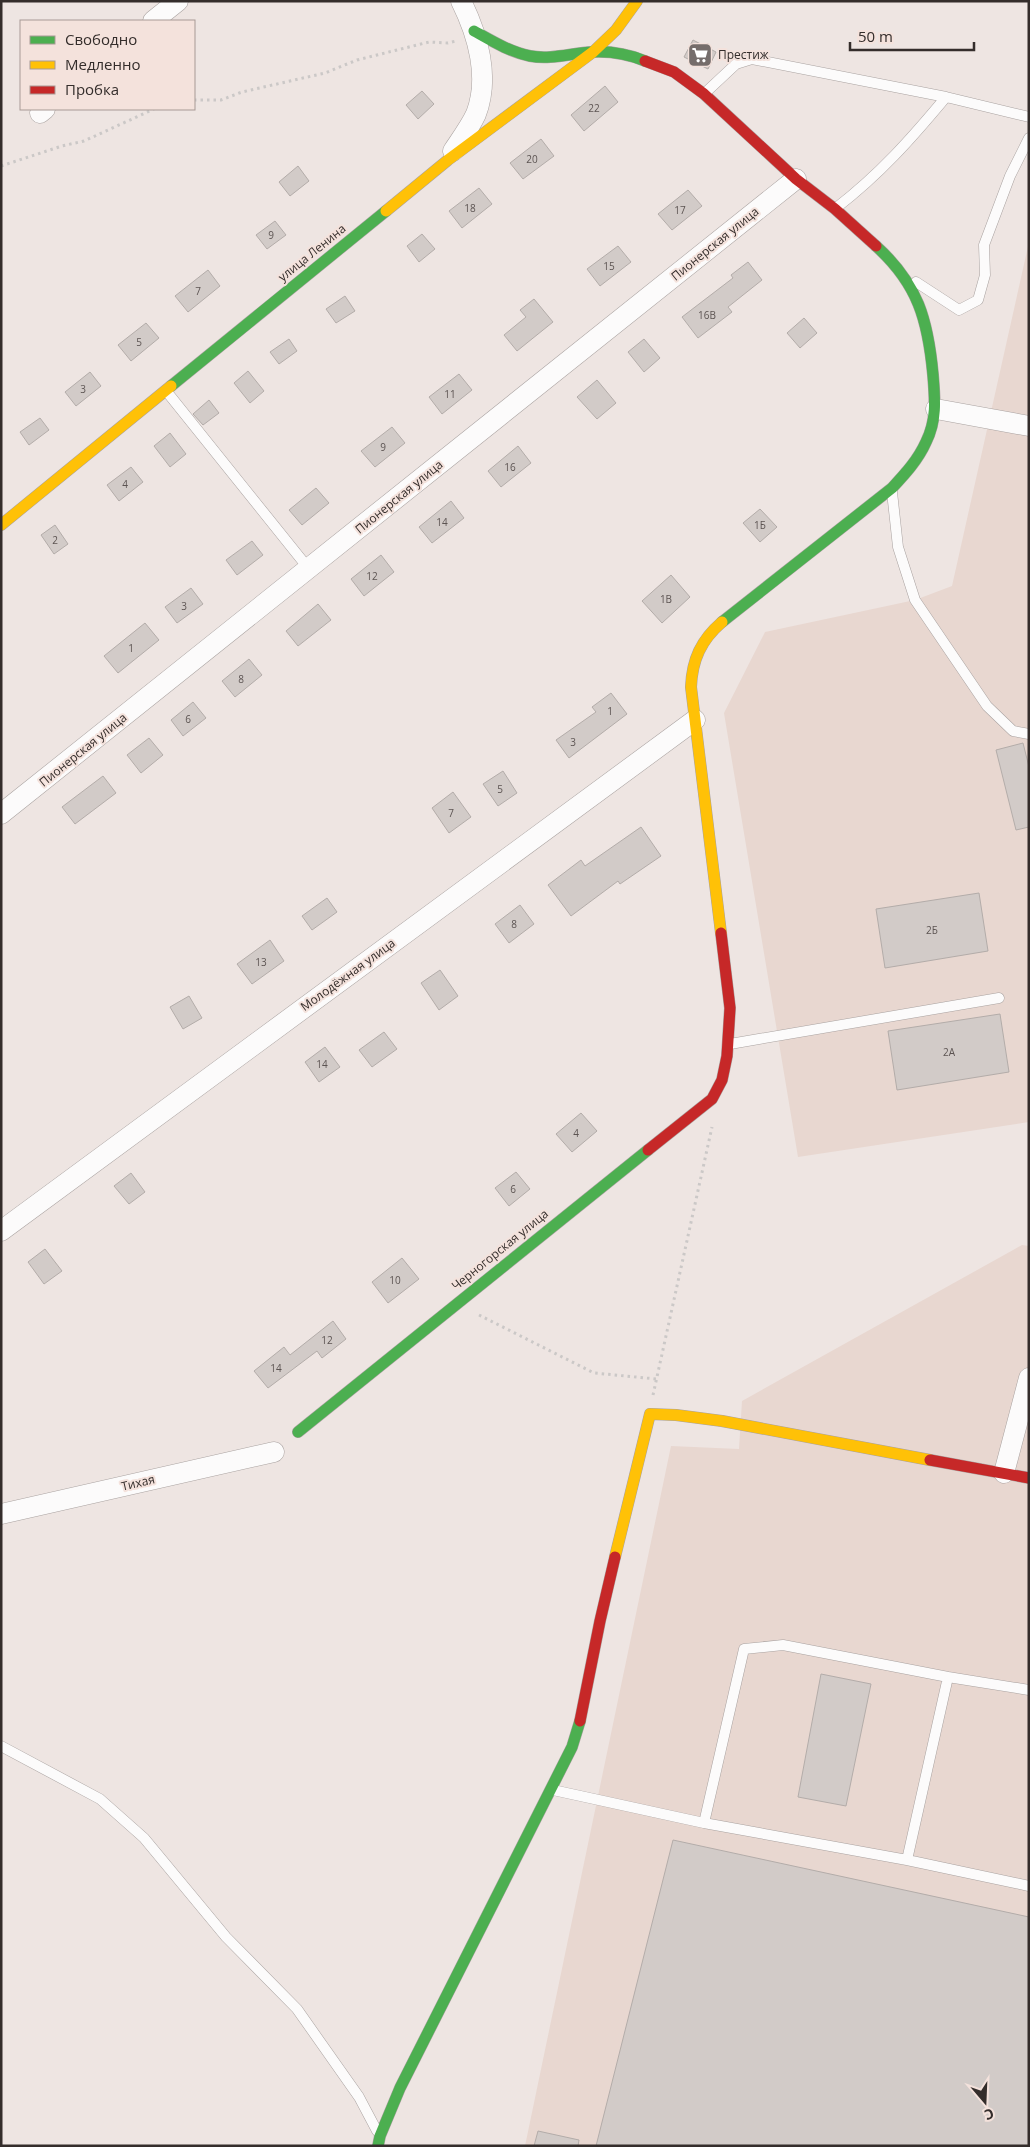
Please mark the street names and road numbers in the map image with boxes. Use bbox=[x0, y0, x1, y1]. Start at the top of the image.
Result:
street label: Пионерская улица bbox=[667, 203, 762, 284]
street label: улица Ленина bbox=[274, 220, 349, 285]
street label: Пионерская улица bbox=[351, 456, 446, 537]
street label: Пионерская улица bbox=[35, 709, 130, 790]
street label: Молодёжная улица bbox=[297, 934, 399, 1015]
street label: Черногорская улица bbox=[448, 1205, 552, 1294]
street label: Тихая bbox=[119, 1470, 156, 1495]

